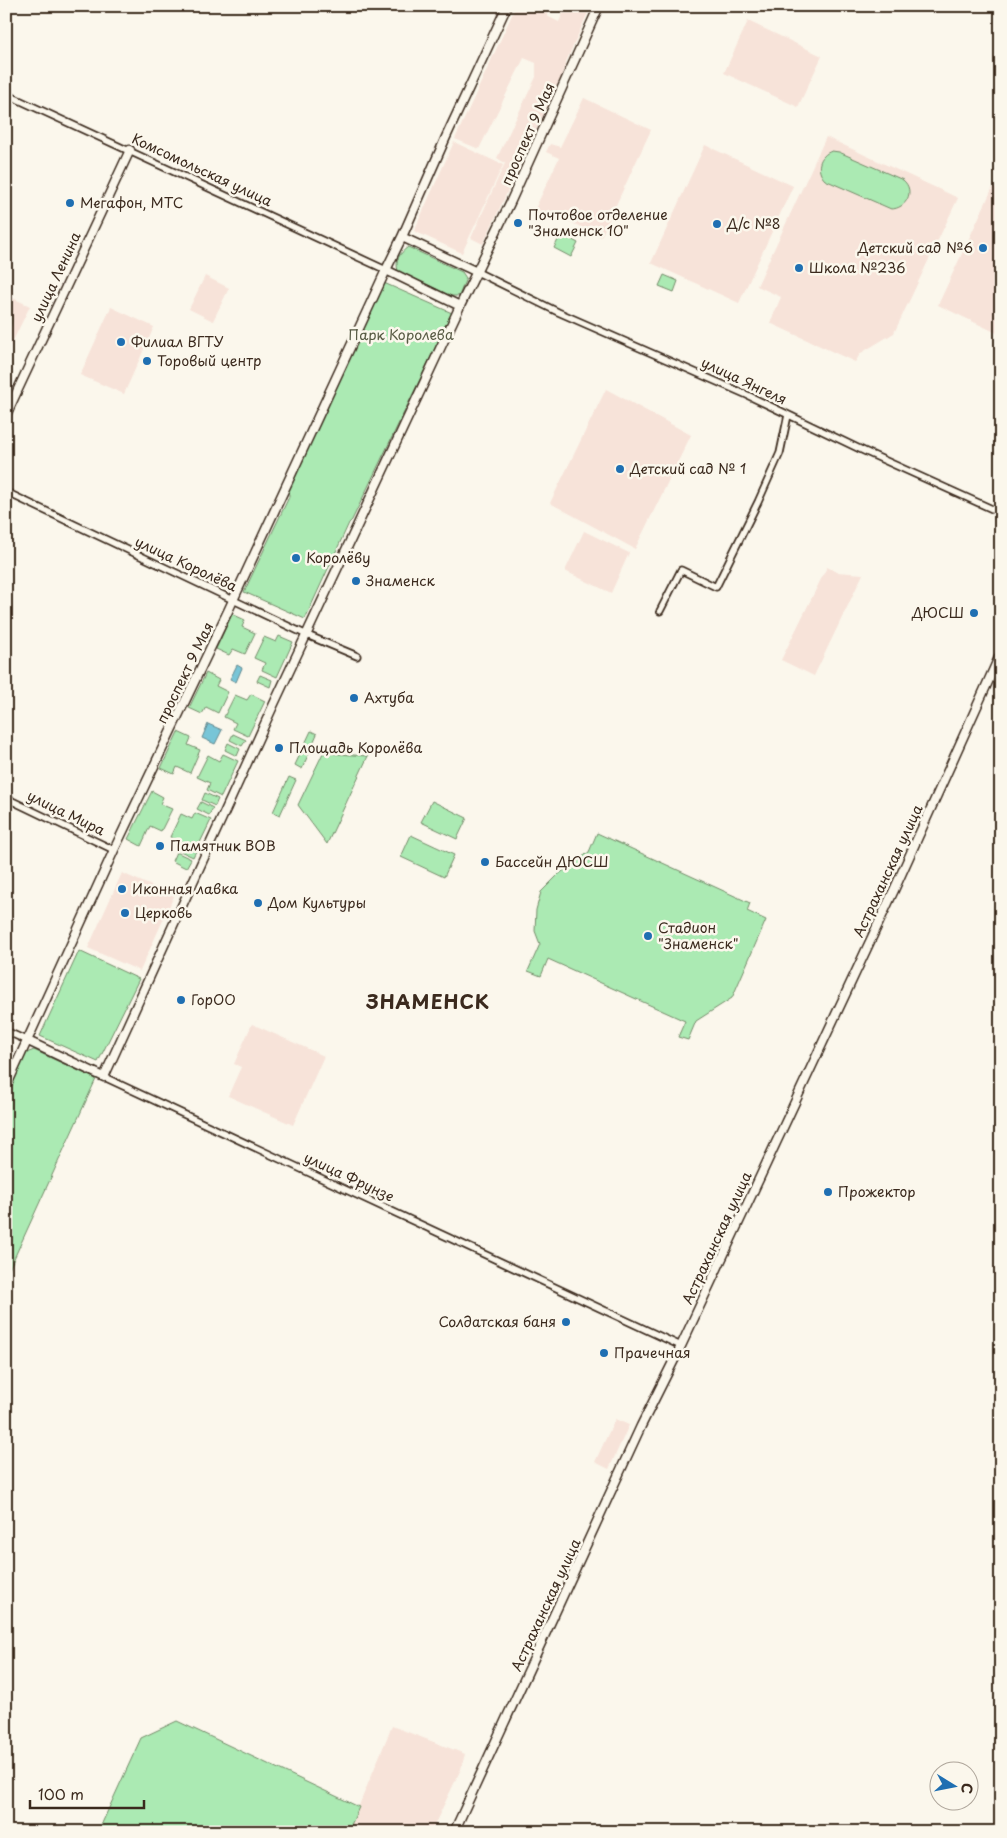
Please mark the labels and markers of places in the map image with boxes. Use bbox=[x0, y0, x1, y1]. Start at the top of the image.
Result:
place label: Мегафон, МТС bbox=[80, 192, 183, 213]
marker: Мегафон, МТС bbox=[64, 197, 76, 209]
place label: Почтовое отделение "Знаменск 10" bbox=[528, 204, 668, 241]
place label: Д/с №8 bbox=[726, 213, 781, 234]
marker: Почтовое отделение "Знаменск 10" bbox=[512, 217, 524, 229]
marker: Д/с №8 bbox=[711, 218, 723, 230]
place label: Детский сад №6 bbox=[857, 237, 973, 258]
marker: Детский сад №6 bbox=[977, 242, 989, 254]
place label: Школа №236 bbox=[809, 257, 905, 278]
marker: Школа №236 bbox=[793, 262, 805, 274]
place label: Филиал ВГТУ bbox=[131, 331, 224, 352]
marker: Филиал ВГТУ bbox=[115, 336, 127, 348]
place label: Торовый центр bbox=[157, 350, 262, 371]
marker: Торовый центр bbox=[141, 355, 153, 367]
place label: Детский сад № 1 bbox=[629, 458, 746, 479]
marker: Детский сад № 1 bbox=[614, 463, 626, 475]
place label: Королёву bbox=[306, 547, 370, 568]
marker: Королёву bbox=[290, 552, 302, 564]
place label: Знаменск bbox=[365, 570, 436, 591]
marker: Знаменск bbox=[350, 575, 362, 587]
place label: ДЮСШ bbox=[911, 602, 964, 623]
marker: ДЮСШ bbox=[968, 607, 980, 619]
place label: Ахтуба bbox=[364, 687, 414, 708]
marker: Ахтуба bbox=[348, 692, 360, 704]
place label: Площадь Королёва bbox=[289, 737, 422, 758]
marker: Площадь Королёва bbox=[273, 742, 285, 754]
place label: Памятник ВОВ bbox=[170, 835, 276, 856]
marker: Памятник ВОВ bbox=[154, 840, 166, 852]
place label: Бассейн ДЮСШ bbox=[495, 851, 609, 872]
marker: Бассейн ДЮСШ bbox=[479, 856, 491, 868]
place label: Иконная лавка bbox=[132, 878, 238, 899]
marker: Иконная лавка bbox=[116, 883, 128, 895]
place label: Дом Культуры bbox=[267, 892, 366, 913]
marker: Дом Культуры bbox=[252, 897, 264, 909]
place label: Церковь bbox=[135, 902, 192, 923]
marker: Церковь bbox=[119, 907, 131, 919]
place label: Стадион "Знаменск" bbox=[658, 917, 739, 954]
marker: Стадион "Знаменск" bbox=[642, 930, 654, 942]
place label: ГорОО bbox=[191, 989, 236, 1010]
marker: ГорОО bbox=[175, 994, 187, 1006]
place label: Прожектор bbox=[838, 1181, 916, 1202]
marker: Прожектор bbox=[822, 1186, 834, 1198]
place label: Солдатская баня bbox=[438, 1311, 556, 1332]
marker: Солдатская баня bbox=[560, 1316, 572, 1328]
place label: Прачечная bbox=[614, 1342, 691, 1363]
marker: Прачечная bbox=[598, 1347, 610, 1359]

